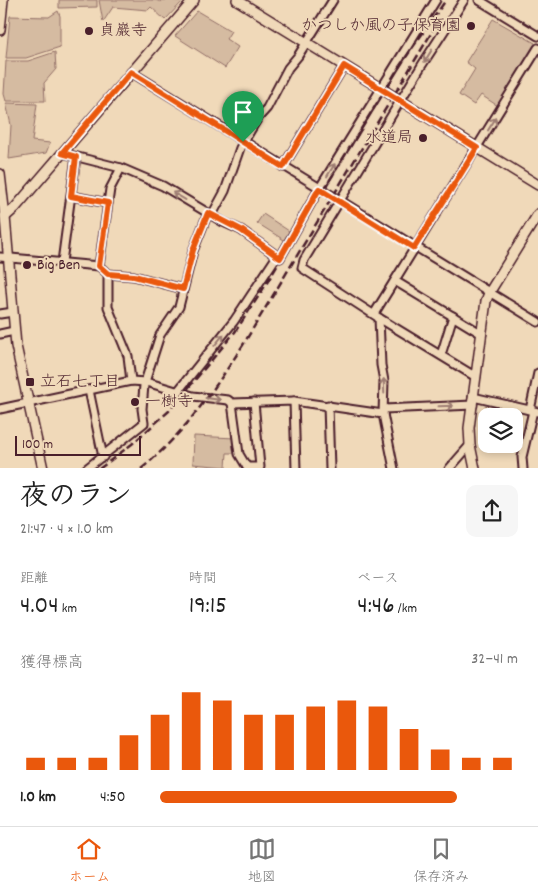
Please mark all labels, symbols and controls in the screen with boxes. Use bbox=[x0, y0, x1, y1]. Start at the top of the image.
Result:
place label: かつしか風の子保育園 bbox=[301, 15, 461, 38]
place label: 貞巖寺 bbox=[99, 20, 147, 43]
marker: かつしか風の子保育園 bbox=[465, 20, 477, 32]
marker: 貞巖寺 bbox=[83, 25, 95, 37]
one-way arrow bbox=[423, 49, 433, 63]
pin bbox=[222, 91, 264, 142]
icon: arrive bbox=[229, 98, 257, 126]
one-way arrow bbox=[487, 117, 497, 131]
place label: 水道局 bbox=[365, 127, 413, 150]
marker: 水道局 bbox=[417, 132, 429, 144]
one-way arrow bbox=[327, 164, 337, 178]
one-way arrow bbox=[173, 191, 187, 201]
place label: Big Ben bbox=[37, 254, 80, 277]
marker: Big Ben bbox=[21, 259, 33, 271]
one-way arrow bbox=[214, 333, 225, 346]
place label: 立石七丁目 bbox=[40, 371, 120, 394]
marker: 立石七丁目 bbox=[24, 376, 36, 388]
one-way arrow bbox=[379, 378, 389, 394]
place label: 一樹寺 bbox=[145, 391, 193, 414]
one-way arrow bbox=[204, 394, 220, 404]
marker: 一樹寺 bbox=[129, 396, 141, 408]
one-way arrow bbox=[437, 402, 453, 411]
map controls bbox=[478, 408, 523, 453]
button: layers bbox=[478, 408, 523, 453]
scale bar bbox=[15, 433, 141, 457]
text: 100 m bbox=[22, 435, 53, 455]
text: 夜のラン bbox=[20, 479, 132, 519]
button: share bbox=[466, 485, 518, 537]
text: 21:47 · 4 × 1.0 km bbox=[20, 518, 113, 541]
text: 距離 bbox=[20, 569, 48, 589]
text: 時間 bbox=[189, 569, 217, 589]
text: ペース bbox=[357, 569, 399, 589]
text: 4.04 bbox=[20, 589, 59, 625]
text: 19:15 bbox=[189, 589, 227, 625]
text: 4:46 bbox=[357, 589, 394, 625]
text: km bbox=[59, 599, 77, 619]
text: /km bbox=[394, 599, 417, 619]
text: 32–41 m bbox=[471, 648, 518, 671]
text: 獲得標高 bbox=[20, 652, 84, 675]
text: 1.0 km bbox=[20, 786, 56, 809]
text: 4:50 bbox=[100, 786, 125, 809]
tab: ホーム bbox=[69, 835, 110, 888]
tab: 地図 bbox=[248, 835, 276, 888]
tab: 保存済み bbox=[413, 835, 469, 888]

